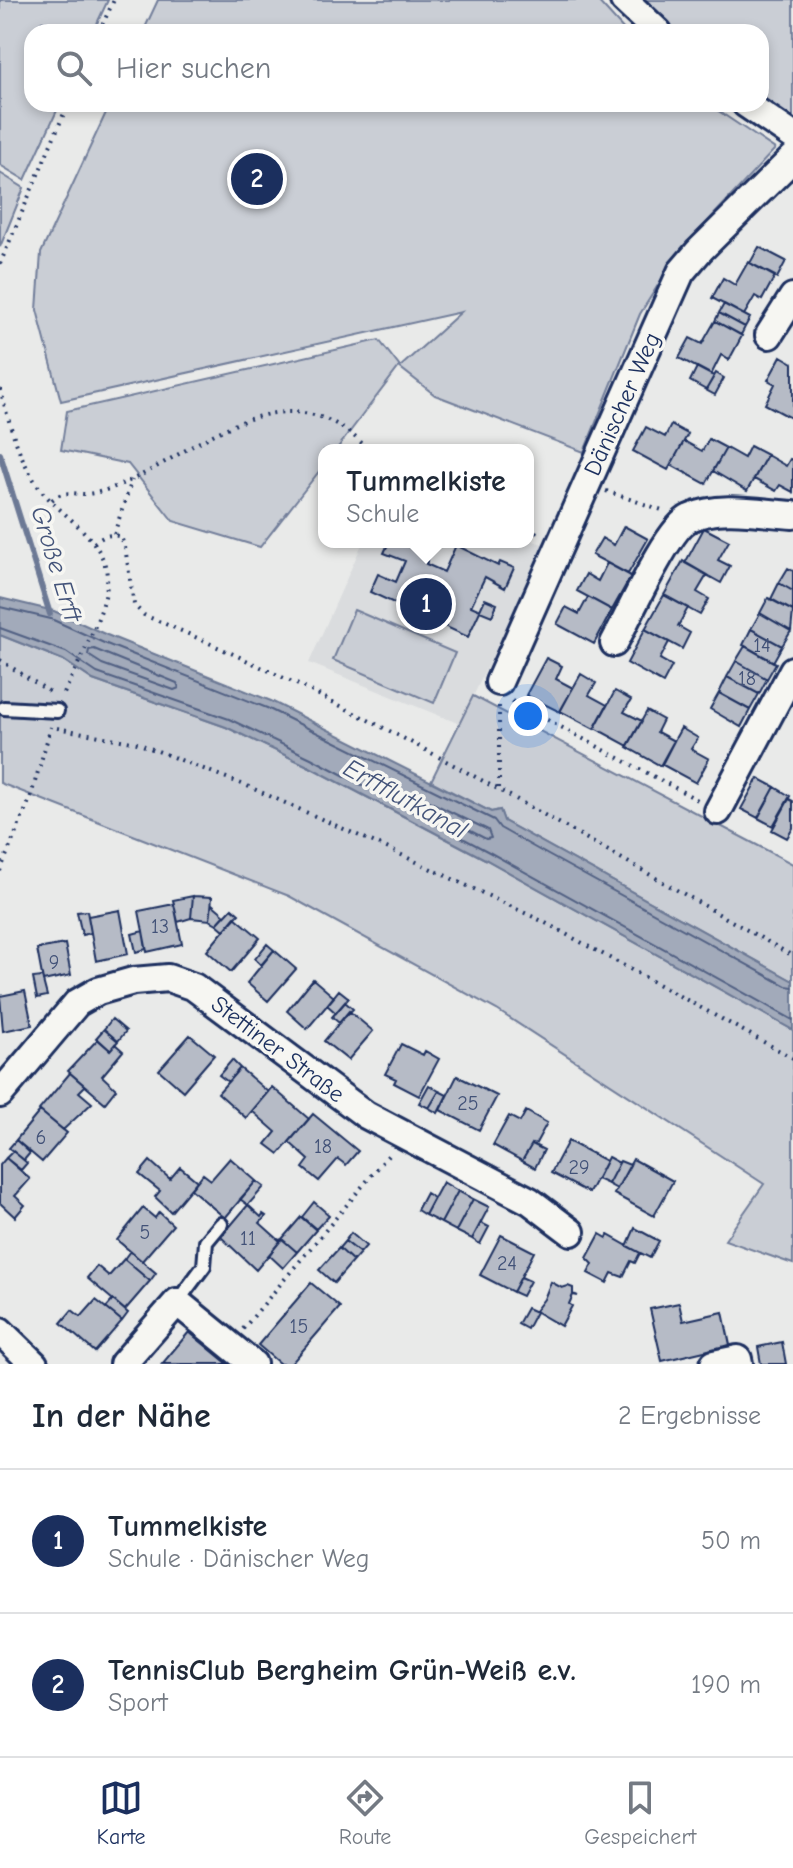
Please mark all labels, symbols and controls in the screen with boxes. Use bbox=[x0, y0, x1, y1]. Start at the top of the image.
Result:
search box bbox=[24, 24, 769, 112]
icon: search bbox=[52, 46, 96, 90]
text: Hier suchen bbox=[116, 51, 271, 86]
pin: 2 bbox=[231, 149, 283, 209]
street label: Dänischer Weg bbox=[578, 328, 666, 480]
popup bbox=[318, 444, 534, 548]
text: Tummelkiste bbox=[346, 464, 506, 499]
text: Schule bbox=[346, 499, 419, 529]
water label: Große Erft bbox=[24, 503, 88, 627]
pin: 1 bbox=[400, 574, 452, 634]
house number: 14 bbox=[753, 634, 771, 657]
house number: 18 bbox=[738, 667, 756, 690]
your location bbox=[508, 696, 548, 736]
water label: Erftflutkanal bbox=[338, 753, 472, 845]
house number: 13 bbox=[151, 915, 169, 938]
house number: 9 bbox=[49, 951, 59, 974]
street label: Stettiner Straße bbox=[206, 990, 350, 1108]
house number: 25 bbox=[457, 1092, 479, 1115]
house number: 6 bbox=[36, 1126, 46, 1149]
house number: 18 bbox=[314, 1135, 332, 1158]
house number: 29 bbox=[568, 1156, 590, 1179]
house number: 5 bbox=[140, 1221, 150, 1244]
house number: 11 bbox=[240, 1227, 256, 1250]
house number: 24 bbox=[497, 1252, 517, 1275]
house number: 15 bbox=[290, 1315, 308, 1338]
text: In der Nähe bbox=[32, 1396, 211, 1436]
text: 2 Ergebnisse bbox=[618, 1401, 761, 1431]
text: Tummelkiste bbox=[108, 1509, 267, 1544]
text: 1 bbox=[53, 1526, 63, 1556]
text: 50 m bbox=[701, 1526, 761, 1556]
text: Schule · Dänischer Weg bbox=[108, 1544, 370, 1574]
text: TennisClub Bergheim Grün-Weiß e.v. bbox=[108, 1653, 576, 1688]
text: 2 bbox=[52, 1670, 64, 1700]
text: 190 m bbox=[691, 1670, 761, 1700]
text: Sport bbox=[108, 1688, 168, 1718]
tab: Karte bbox=[97, 1776, 146, 1850]
tab: Route bbox=[339, 1776, 391, 1850]
tab: Gespeichert bbox=[584, 1776, 696, 1850]

